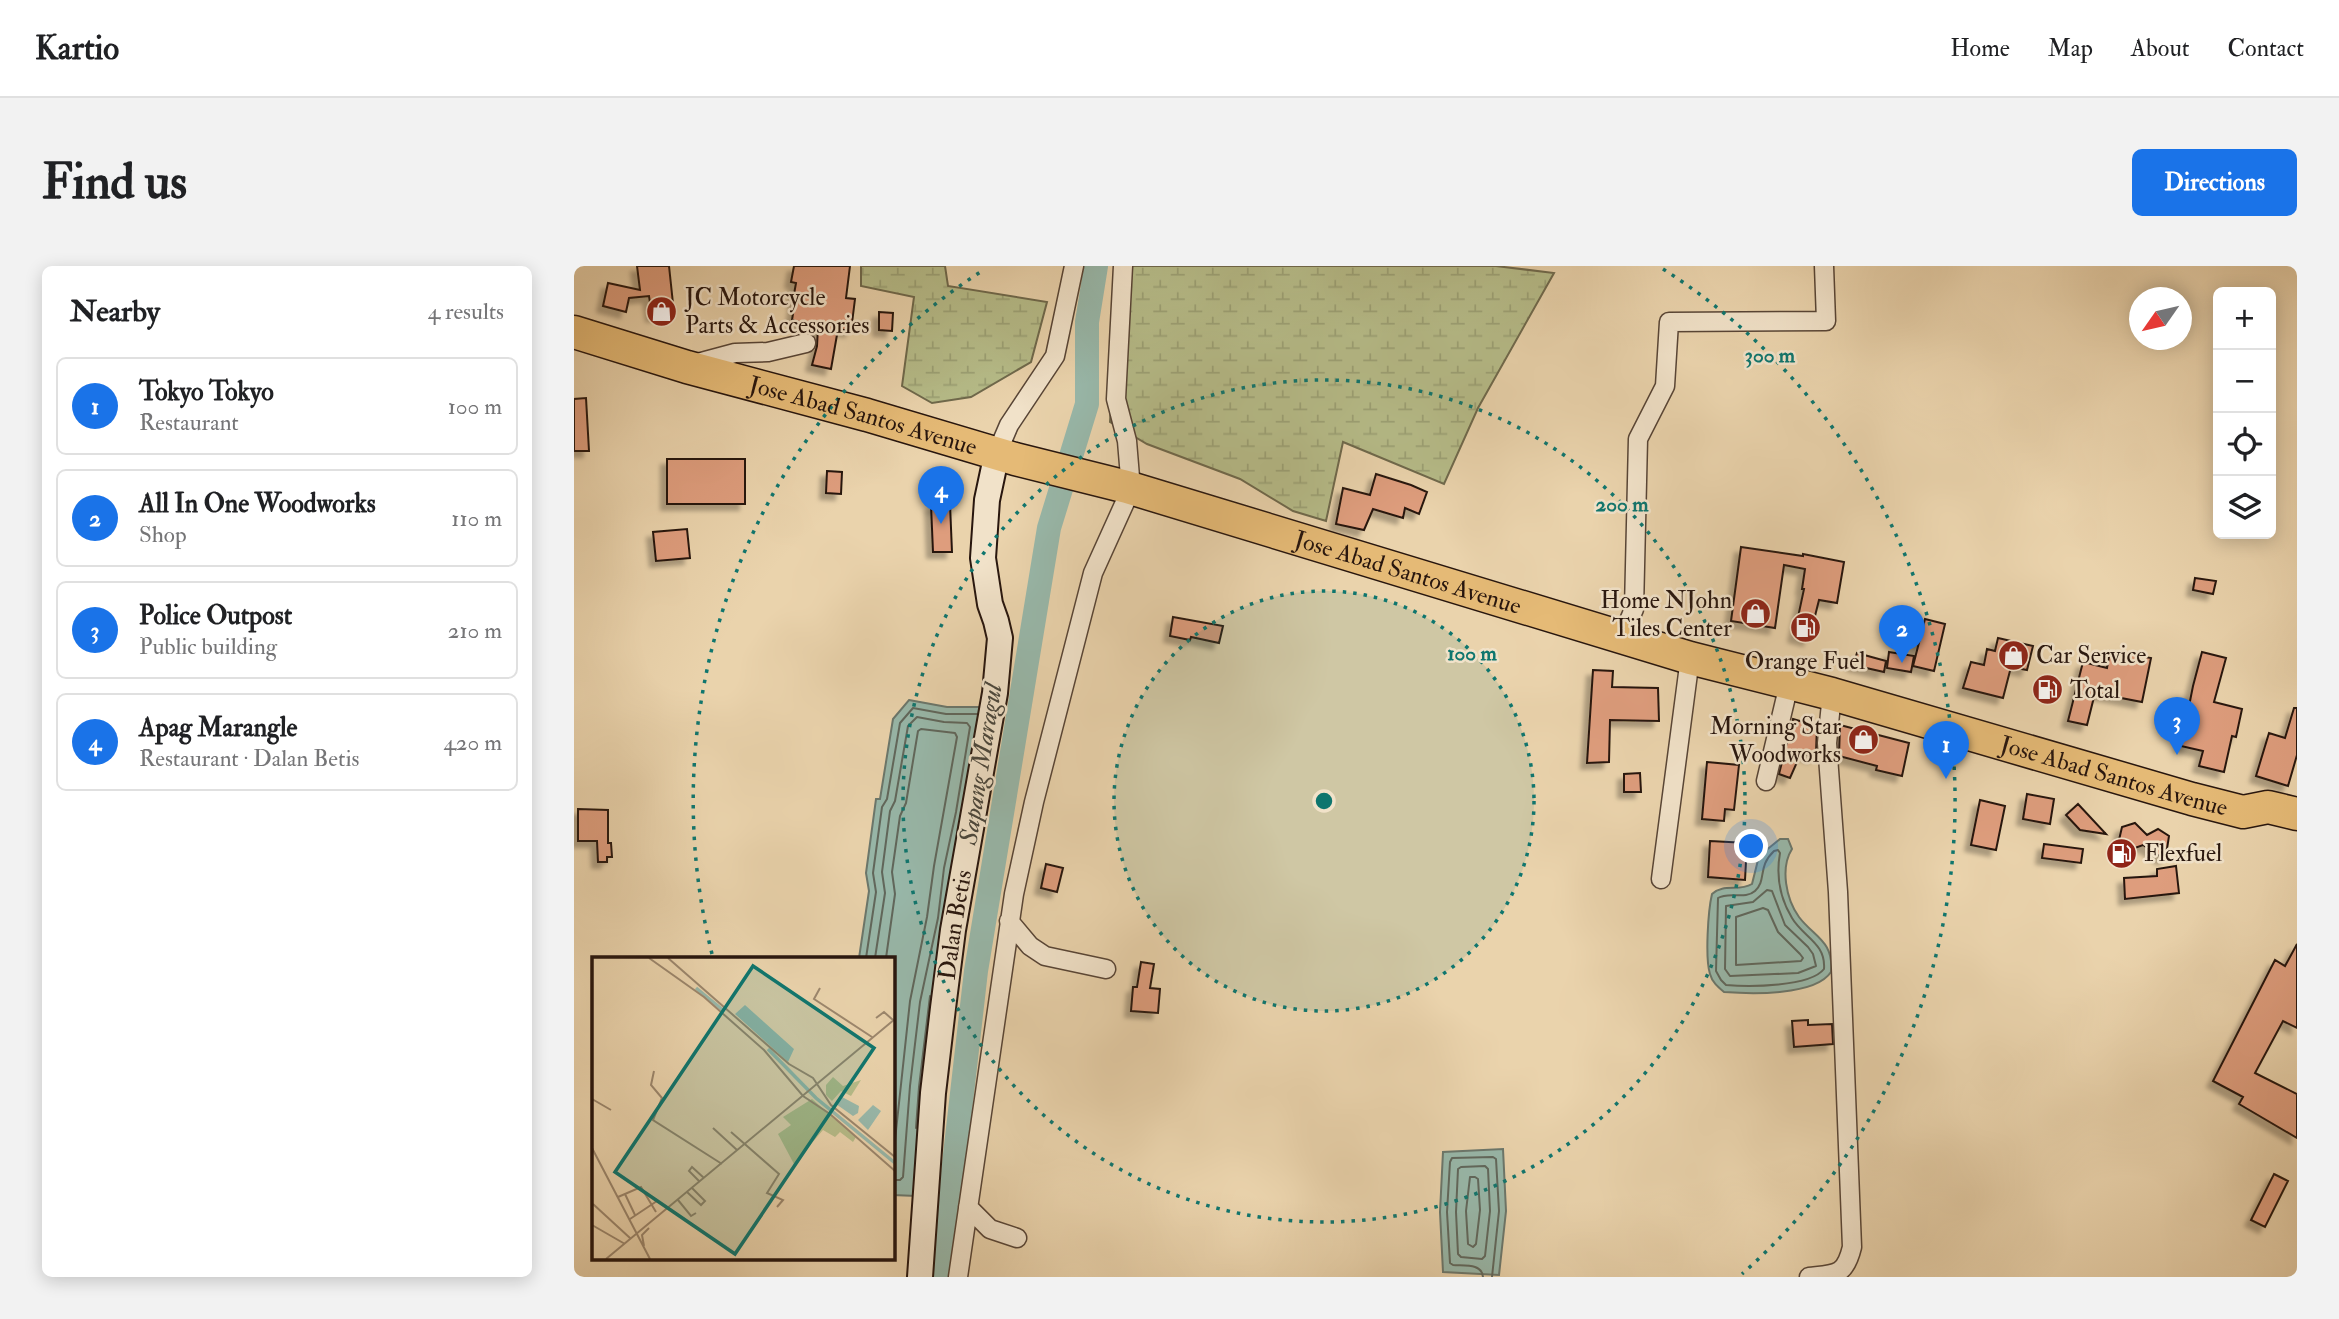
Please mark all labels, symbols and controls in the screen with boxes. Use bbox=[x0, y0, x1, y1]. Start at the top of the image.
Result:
text: Kartio bbox=[35, 28, 119, 69]
text: Home bbox=[1950, 33, 2010, 64]
text: Map bbox=[2048, 33, 2093, 64]
text: About bbox=[2131, 33, 2190, 64]
text: Contact bbox=[2228, 33, 2304, 64]
button: Directions bbox=[2132, 149, 2297, 216]
text: Find us bbox=[42, 152, 187, 213]
place label: JC Motorcycle Parts & Accessories bbox=[684, 282, 870, 341]
north arrow bbox=[2129, 287, 2192, 350]
map controls bbox=[2213, 287, 2276, 539]
button: + bbox=[2213, 287, 2276, 350]
text: Nearby bbox=[70, 293, 160, 330]
shop icon: JC Motorcycle Parts & Accessories bbox=[645, 294, 679, 328]
text: 4 results bbox=[428, 297, 504, 326]
text: 300 m bbox=[1745, 342, 1796, 369]
button: − bbox=[2213, 350, 2276, 413]
street label: Jose Abad Santos Avenue bbox=[745, 369, 981, 463]
text: Tokyo Tokyo bbox=[139, 376, 274, 408]
text: 1 bbox=[91, 392, 99, 421]
text: 100 m bbox=[448, 392, 502, 421]
text: Restaurant bbox=[139, 408, 239, 437]
button: locate bbox=[2213, 413, 2276, 476]
pin: 4 bbox=[918, 466, 964, 524]
button: layers bbox=[2213, 476, 2276, 539]
text: All In One Woodworks bbox=[139, 488, 376, 520]
text: 200 m bbox=[1596, 491, 1649, 518]
text: 2 bbox=[89, 504, 101, 533]
text: 110 m bbox=[451, 504, 502, 533]
text: Shop bbox=[139, 520, 187, 549]
street label: Jose Abad Santos Avenue bbox=[1290, 523, 1525, 622]
place label: Home NJohn Tiles Center bbox=[1600, 585, 1732, 644]
shop icon: Home NJohn Tiles Center bbox=[1738, 597, 1772, 631]
text: Police Outpost bbox=[139, 600, 292, 632]
pin: 2 bbox=[1879, 605, 1925, 663]
fuel station icon: Orange Fuel bbox=[1788, 610, 1822, 644]
text: 3 bbox=[91, 616, 99, 645]
text: 210 m bbox=[448, 616, 502, 645]
text: Public building bbox=[139, 632, 277, 661]
shop icon: Car Service bbox=[1996, 638, 2030, 672]
text: 100 m bbox=[1447, 640, 1498, 667]
place label: Car Service bbox=[2036, 640, 2146, 671]
place label: Orange Fuel bbox=[1745, 646, 1865, 677]
fuel station icon: Total bbox=[2030, 673, 2064, 707]
place label: Total bbox=[2070, 675, 2120, 706]
water label: Sapang Maragul bbox=[952, 680, 1010, 848]
pin: 3 bbox=[2154, 697, 2200, 755]
place label: Morning Star Woodworks bbox=[1710, 711, 1841, 770]
text: Apag Marangle bbox=[139, 712, 297, 744]
pin: 1 bbox=[1923, 721, 1969, 779]
shop icon: Morning Star Woodworks bbox=[1847, 723, 1881, 757]
text: 4 bbox=[89, 728, 101, 757]
text: 420 m bbox=[443, 728, 502, 757]
street label: Jose Abad Santos Avenue bbox=[1995, 729, 2231, 824]
text: Restaurant · Dalan Betis bbox=[139, 744, 359, 773]
centre of rings bbox=[1312, 789, 1336, 813]
your location bbox=[1734, 829, 1768, 863]
fuel station icon: Flexfuel bbox=[2104, 836, 2138, 870]
place label: Flexfuel bbox=[2144, 838, 2222, 869]
street label: Dalan Betis bbox=[932, 867, 979, 982]
inset map bbox=[592, 957, 894, 1259]

